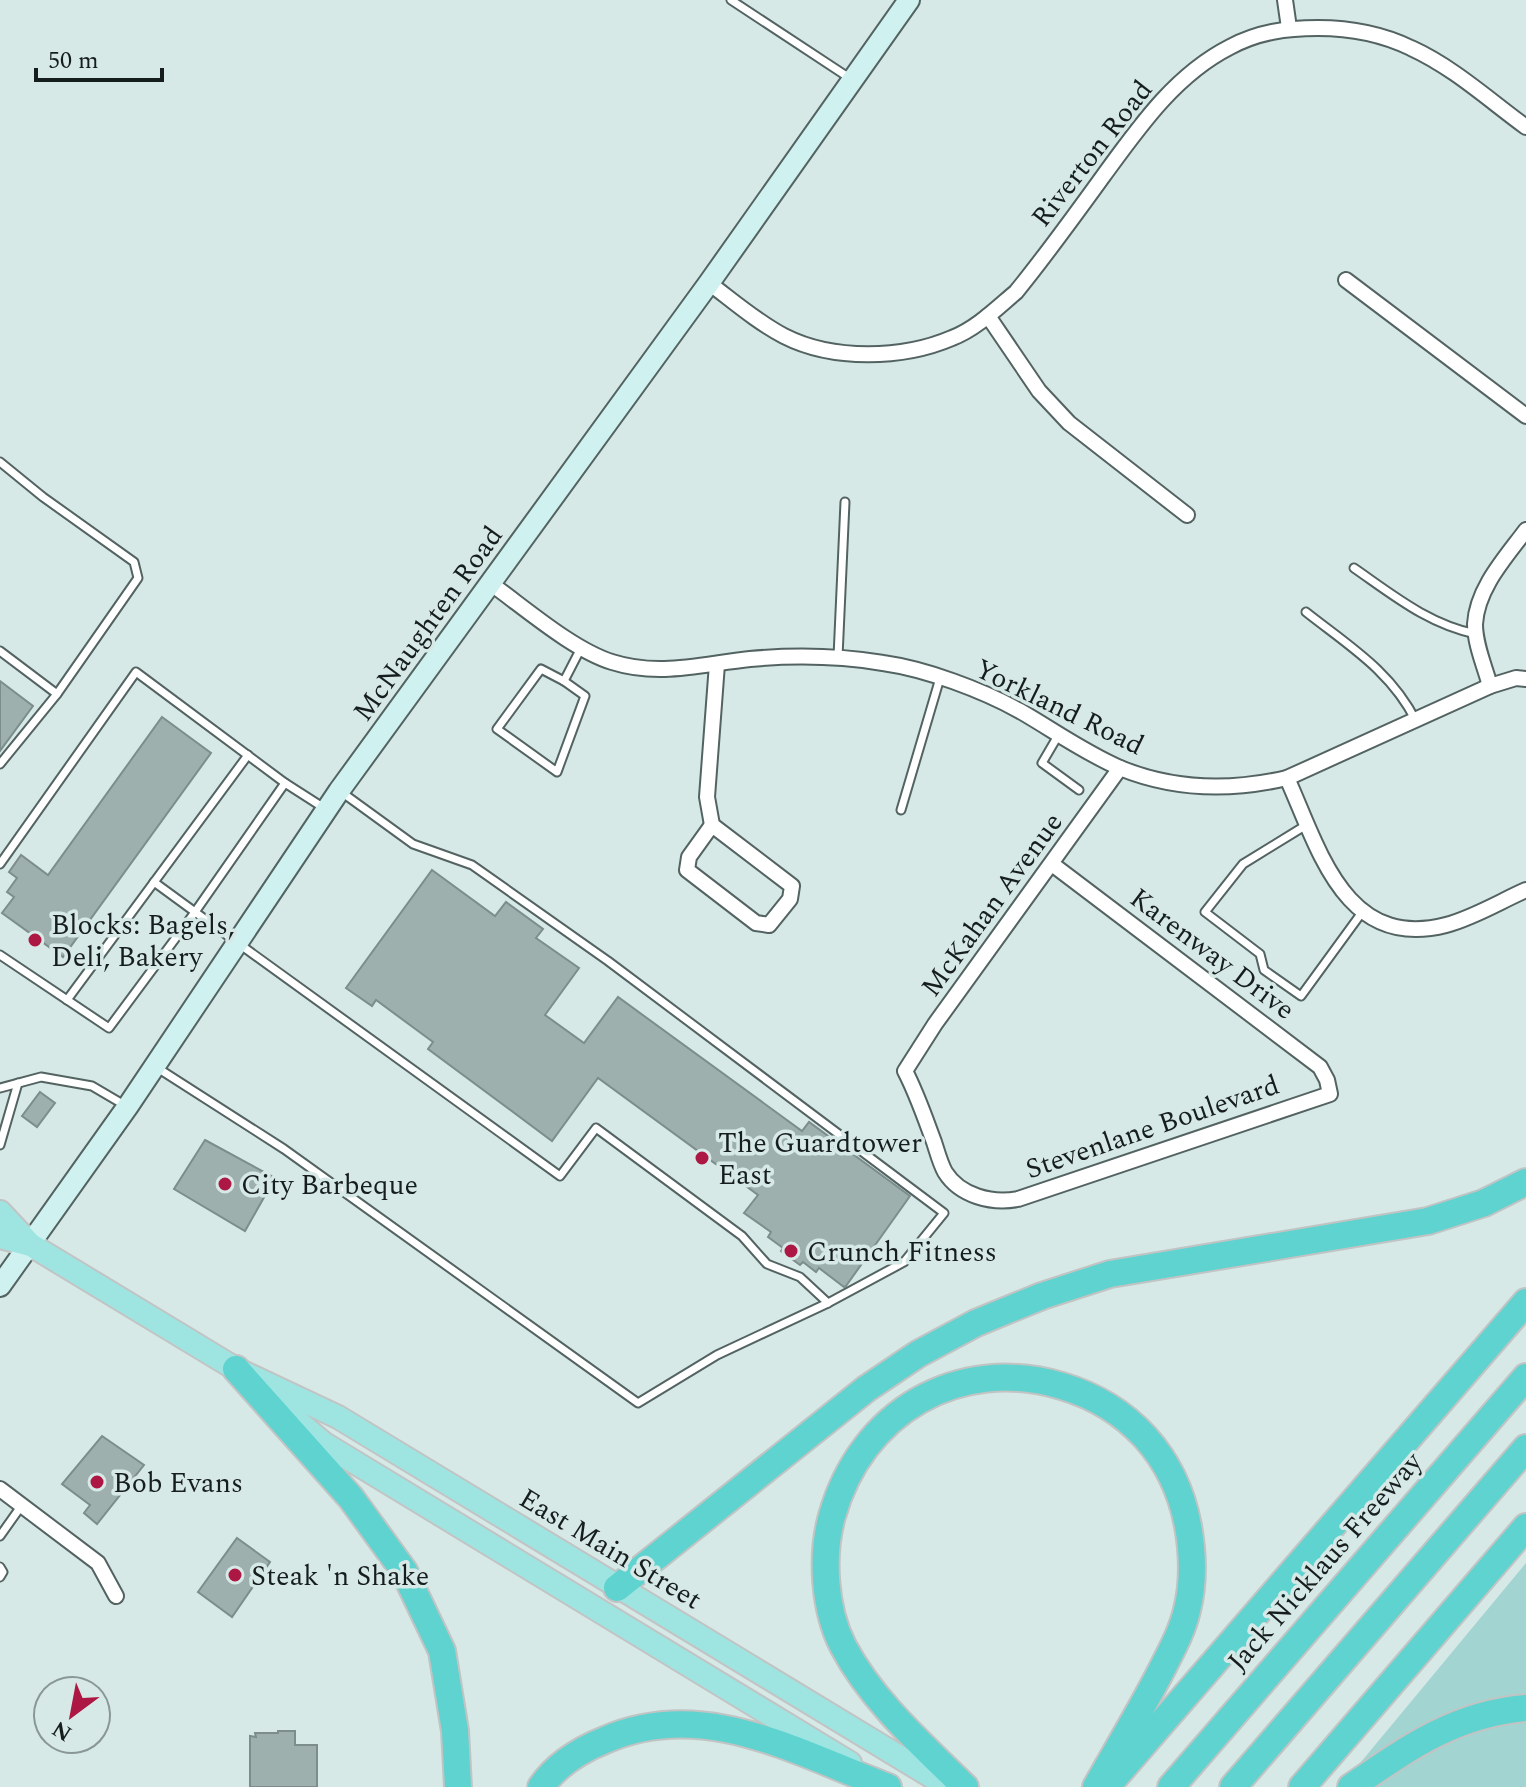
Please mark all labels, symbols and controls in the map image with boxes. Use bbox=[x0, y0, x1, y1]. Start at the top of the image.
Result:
scale bar bbox=[36, 32, 162, 82]
text: 50 m bbox=[48, 43, 99, 79]
street label: Riverton Road bbox=[1021, 71, 1164, 237]
street label: McNaughten Road bbox=[342, 517, 514, 731]
street label: Yorkland Road bbox=[967, 648, 1151, 767]
street label: McKahan Avenue bbox=[910, 804, 1074, 1006]
street label: Karenway Drive bbox=[1120, 878, 1304, 1031]
place label: Blocks: Bagels, Deli, Bakery bbox=[51, 904, 235, 979]
marker: Blocks: Bagels, Deli, Bakery bbox=[26, 931, 44, 949]
street label: Stevenlane Boulevard bbox=[1020, 1064, 1285, 1191]
place label: The Guardtower East bbox=[718, 1122, 922, 1197]
marker: The Guardtower East bbox=[693, 1149, 711, 1167]
place label: City Barbeque bbox=[241, 1164, 418, 1207]
marker: City Barbeque bbox=[216, 1175, 234, 1193]
place label: Crunch Fitness bbox=[807, 1231, 997, 1274]
marker: Crunch Fitness bbox=[782, 1242, 800, 1260]
street label: Jack Nicklaus Freeway bbox=[1217, 1441, 1434, 1681]
place label: Bob Evans bbox=[113, 1462, 243, 1505]
marker: Bob Evans bbox=[88, 1473, 106, 1491]
street label: East Main Street bbox=[511, 1478, 710, 1621]
place label: Steak 'n Shake bbox=[251, 1555, 429, 1598]
marker: Steak 'n Shake bbox=[226, 1566, 244, 1584]
north arrow bbox=[32, 1675, 112, 1755]
text: N bbox=[46, 1712, 79, 1749]

